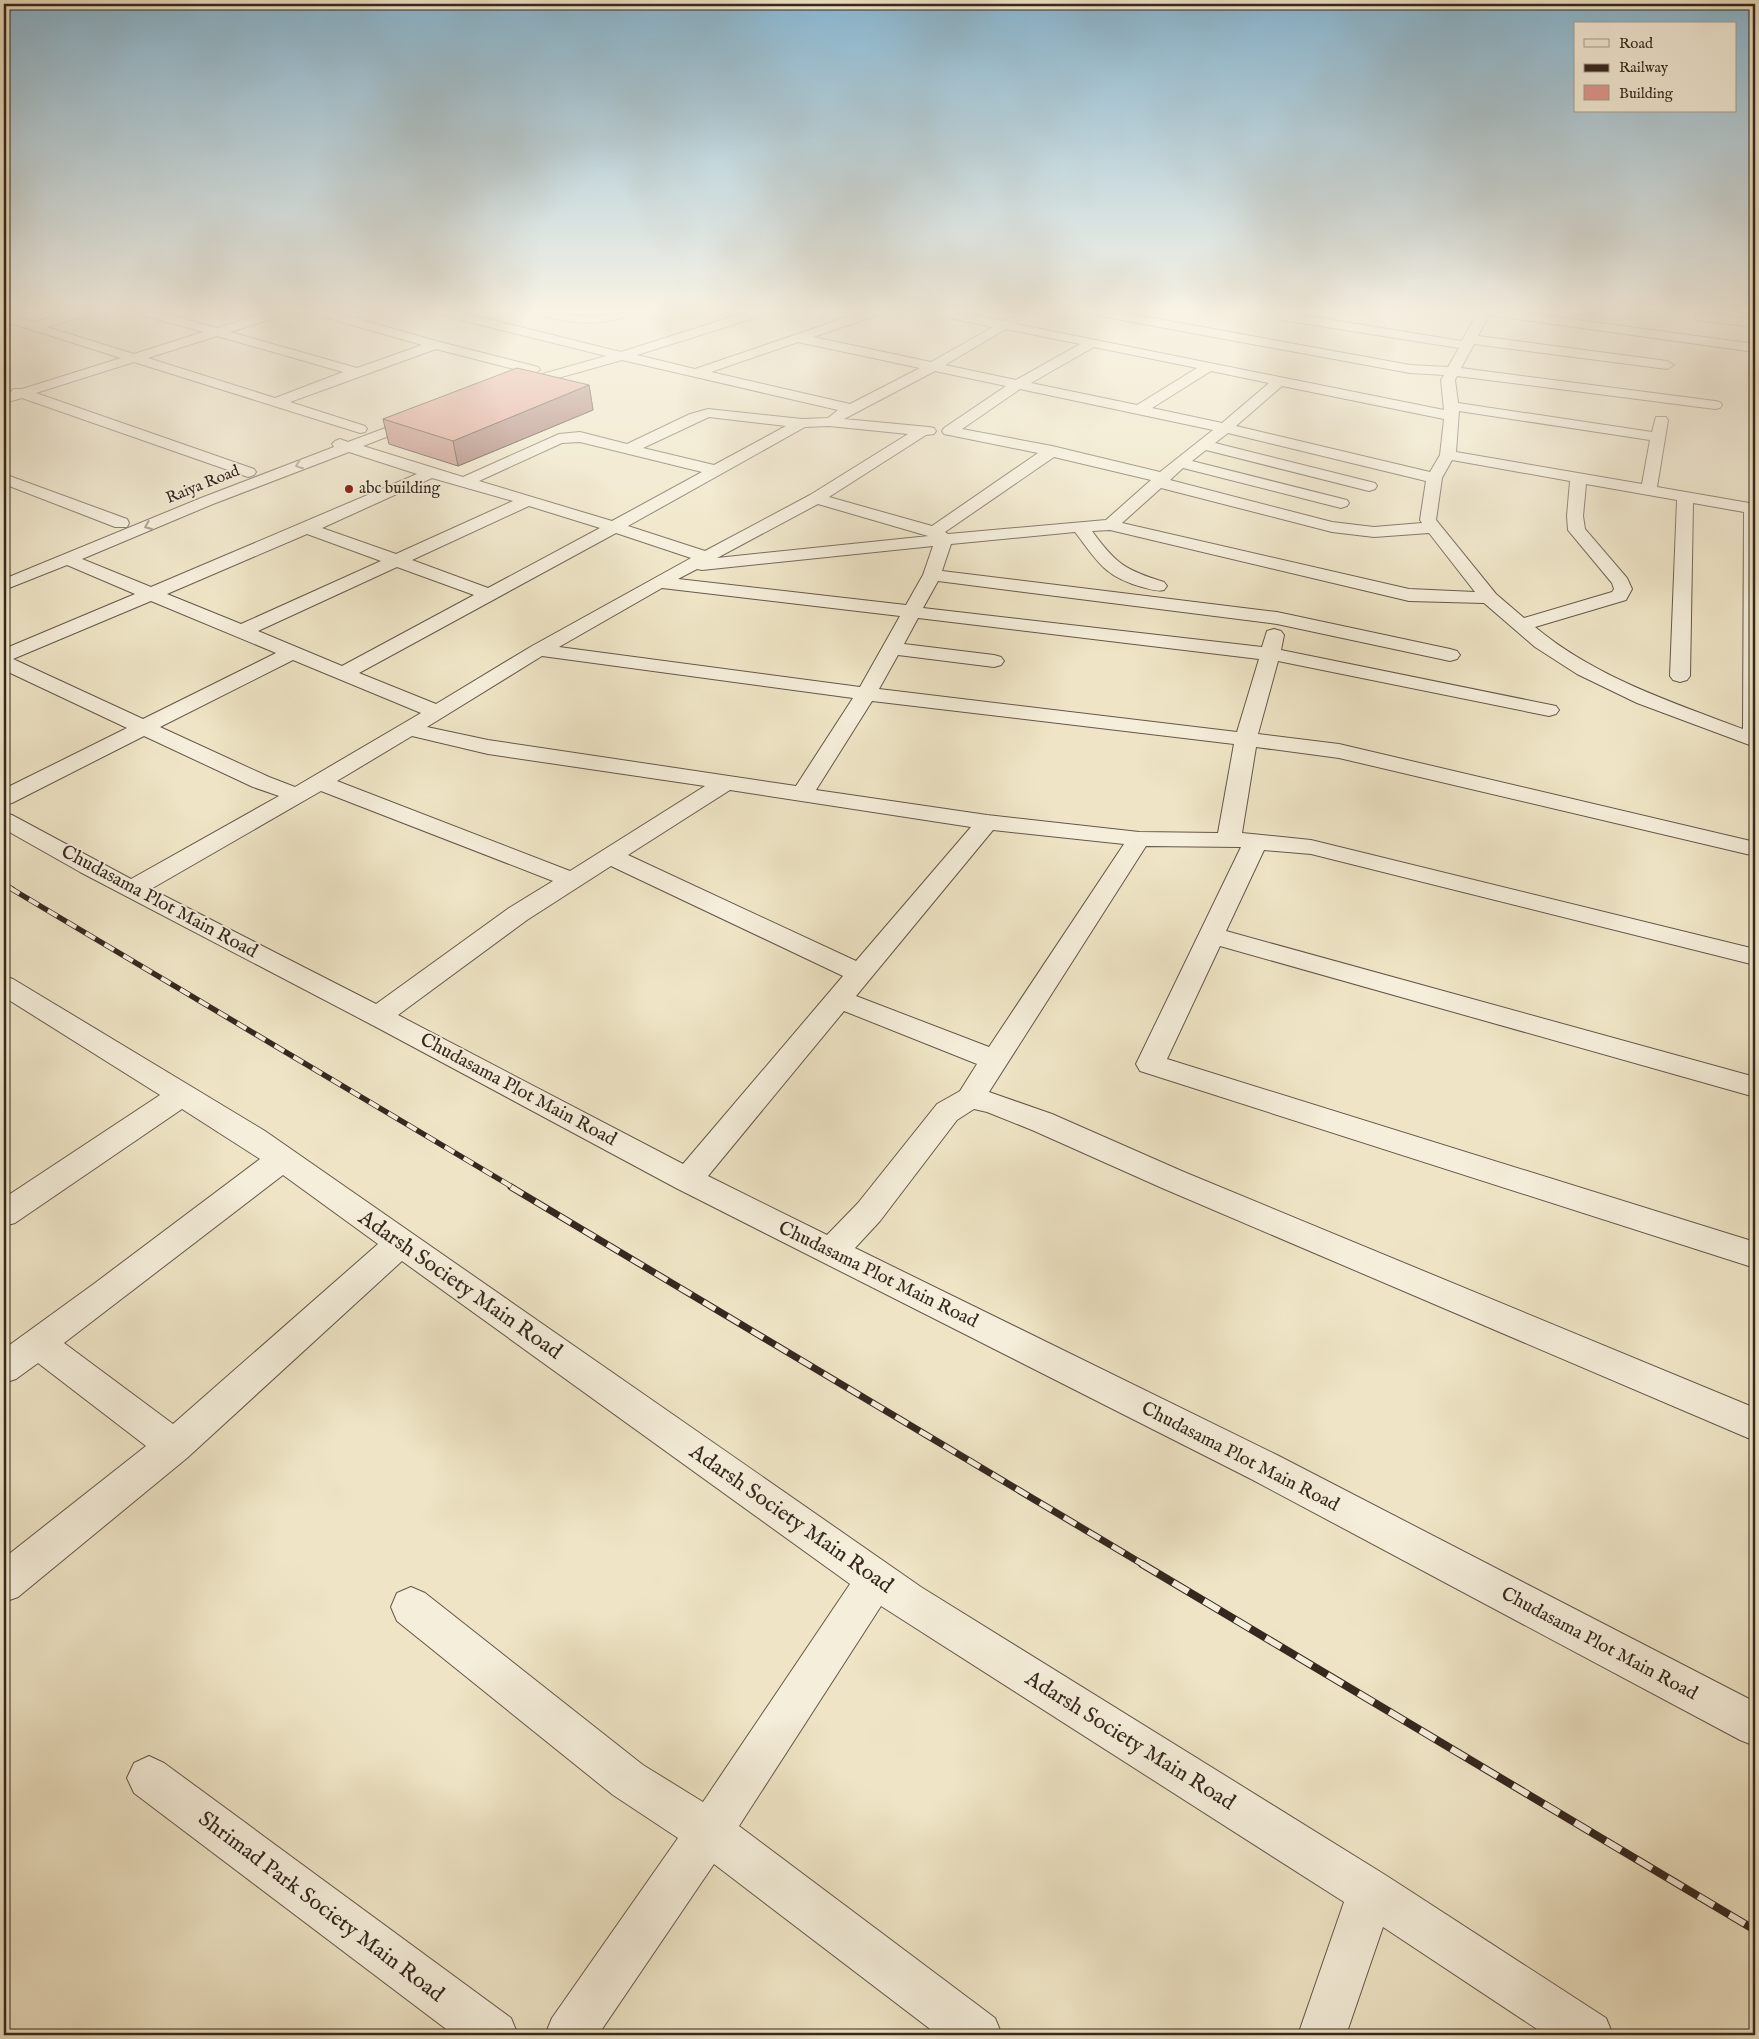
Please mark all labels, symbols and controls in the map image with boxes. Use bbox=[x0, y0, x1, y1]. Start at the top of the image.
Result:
legend bbox=[1574, 22, 1736, 112]
text: Road bbox=[1619, 34, 1654, 53]
text: Railway bbox=[1619, 58, 1669, 77]
text: Building bbox=[1619, 84, 1674, 103]
one-way arrow bbox=[295, 459, 304, 470]
street label: Raiya Road bbox=[163, 461, 243, 509]
place label: abc building bbox=[359, 479, 441, 499]
marker: abc building bbox=[343, 483, 355, 495]
one-way arrow bbox=[144, 520, 153, 531]
street label: Chudasama Plot Main Road bbox=[57, 840, 262, 964]
street label: Chudasama Plot Main Road bbox=[416, 1028, 621, 1152]
street label: Adarsh Society Main Road bbox=[352, 1203, 568, 1366]
street label: Chudasama Plot Main Road bbox=[774, 1216, 982, 1334]
street label: Chudasama Plot Main Road bbox=[1137, 1397, 1344, 1518]
street label: Adarsh Society Main Road bbox=[683, 1437, 899, 1600]
street label: Chudasama Plot Main Road bbox=[1497, 1582, 1702, 1706]
street label: Adarsh Society Main Road bbox=[1019, 1664, 1240, 1817]
street label: Shrimad Park Society Main Road bbox=[193, 1805, 450, 2009]

